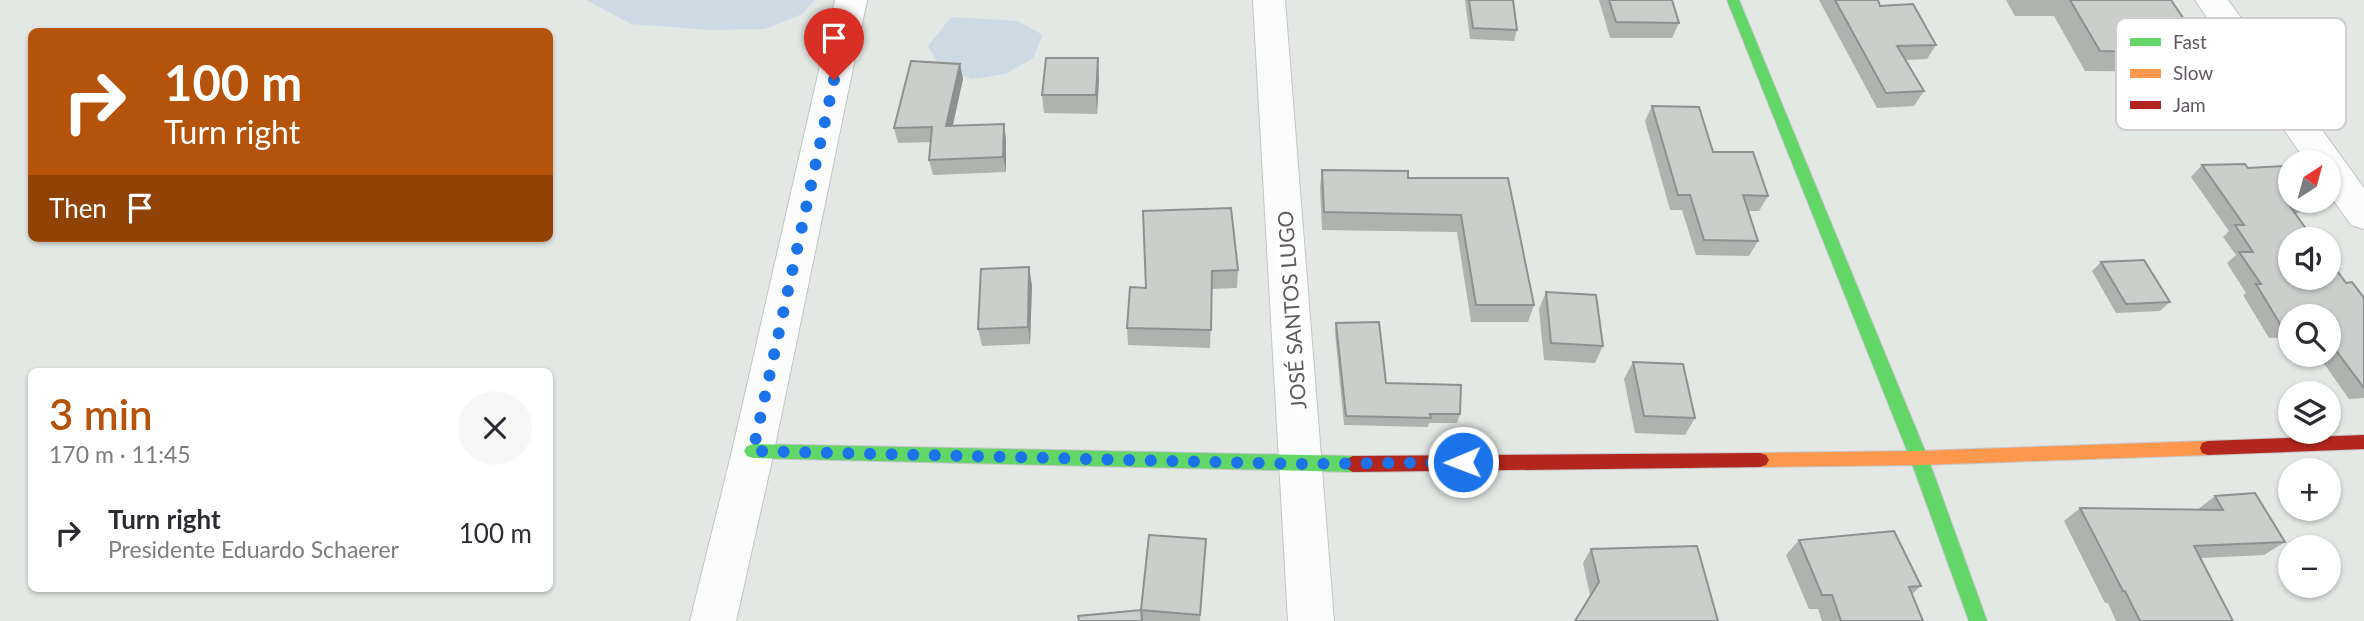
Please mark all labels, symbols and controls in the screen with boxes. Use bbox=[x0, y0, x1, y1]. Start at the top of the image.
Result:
pin bbox=[804, 8, 864, 80]
legend bbox=[2116, 18, 2346, 130]
icon: arrive bbox=[815, 19, 853, 57]
text: Fast bbox=[2173, 30, 2207, 53]
text: 100 m bbox=[164, 53, 302, 111]
icon: right bbox=[49, 56, 140, 147]
text: Slow bbox=[2173, 61, 2213, 84]
text: Jam bbox=[2173, 93, 2206, 116]
text: Turn right bbox=[164, 112, 300, 151]
north arrow bbox=[2278, 150, 2342, 214]
map controls bbox=[2278, 150, 2341, 598]
icon: arrive bbox=[121, 189, 159, 227]
text: Then bbox=[49, 192, 107, 224]
street label: JOSÉ SANTOS LUGO bbox=[1272, 210, 1310, 410]
button: sound bbox=[2278, 227, 2341, 290]
button: search bbox=[2278, 304, 2341, 367]
button: layers bbox=[2278, 381, 2341, 444]
text: 3 min bbox=[49, 389, 153, 439]
button: close bbox=[458, 391, 532, 465]
position arrow bbox=[1426, 425, 1500, 499]
text: 170 m · 11:45 bbox=[49, 440, 191, 468]
button: + bbox=[2278, 458, 2341, 521]
text: Turn right bbox=[108, 503, 221, 535]
icon: right bbox=[49, 514, 87, 552]
text: 100 m bbox=[459, 517, 532, 549]
text: Presidente Eduardo Schaerer bbox=[108, 535, 399, 563]
button: − bbox=[2278, 535, 2341, 598]

